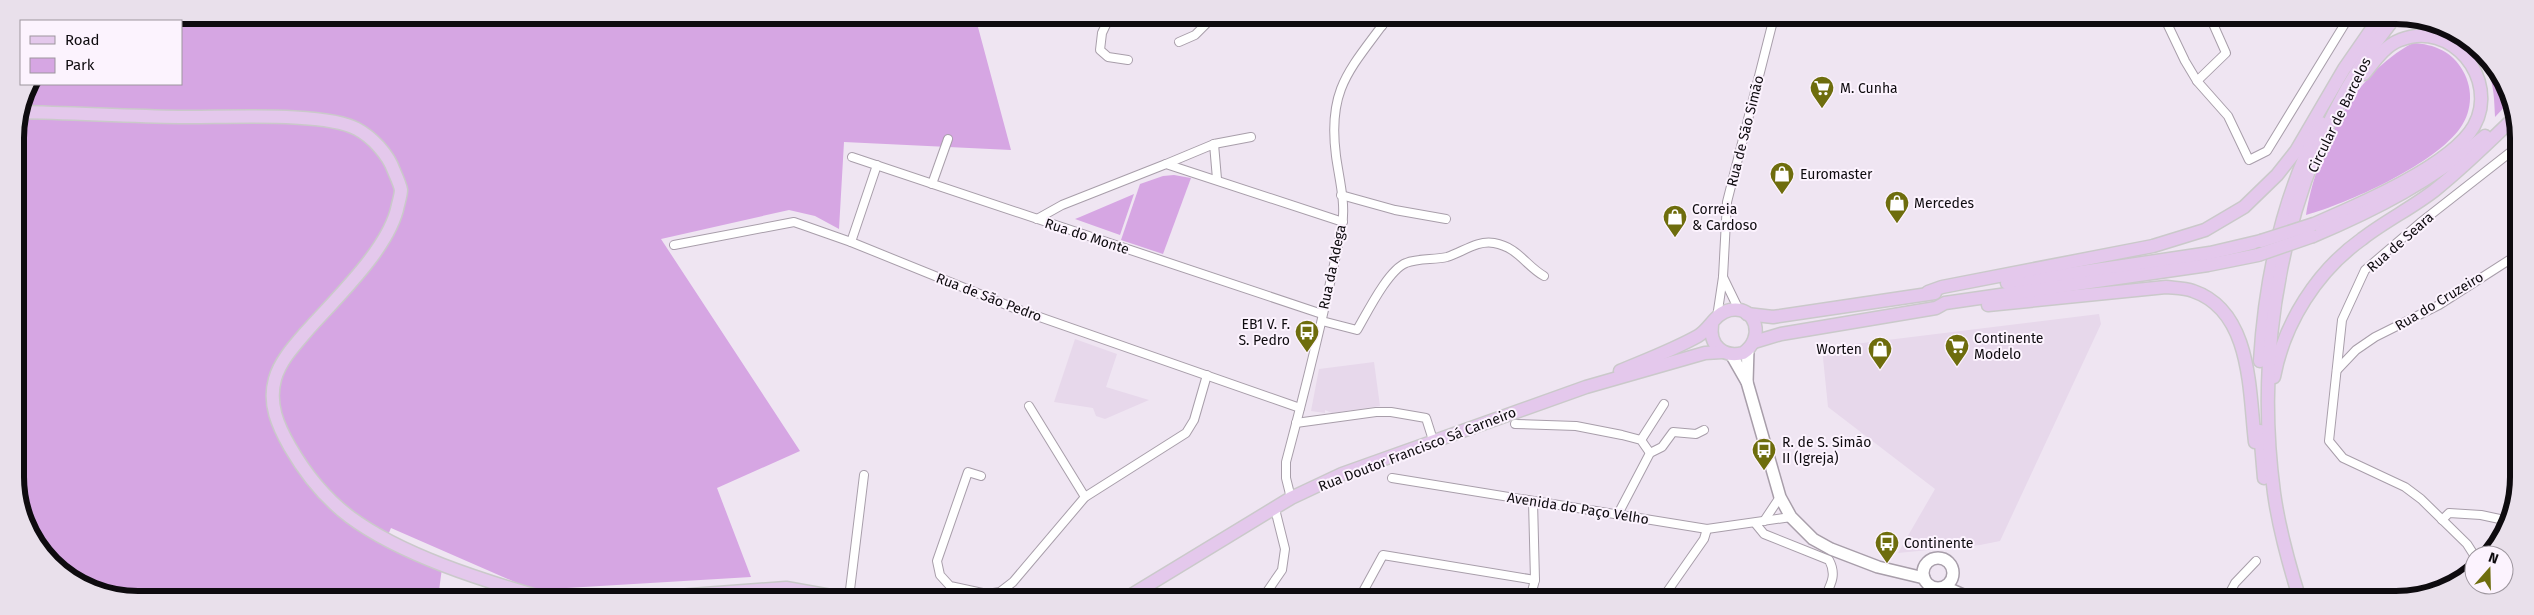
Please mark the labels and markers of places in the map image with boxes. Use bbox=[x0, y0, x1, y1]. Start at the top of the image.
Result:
supermarket icon: M. Cunha bbox=[1809, 75, 1835, 109]
place label: M. Cunha bbox=[1840, 80, 1898, 97]
shop icon: Euromaster bbox=[1769, 161, 1795, 195]
place label: Euromaster bbox=[1800, 166, 1873, 183]
shop icon: Mercedes bbox=[1884, 190, 1910, 224]
place label: Mercedes bbox=[1914, 195, 1975, 212]
place label: Correia & Cardoso bbox=[1692, 201, 1757, 234]
shop icon: Correia & Cardoso bbox=[1662, 204, 1688, 238]
place label: EB1 V. F. S. Pedro bbox=[1238, 316, 1290, 349]
bus stop icon: EB1 V. F. S. Pedro bbox=[1294, 319, 1320, 353]
place label: Continente Modelo bbox=[1974, 330, 2043, 363]
supermarket icon: Continente Modelo bbox=[1944, 333, 1970, 367]
shop icon: Worten bbox=[1867, 336, 1893, 370]
place label: Worten bbox=[1816, 341, 1862, 358]
place label: R. de S. Simão II (Igreja) bbox=[1782, 434, 1871, 467]
bus stop icon: R. de S. Simão II (Igreja) bbox=[1751, 437, 1777, 471]
bus stop icon: Continente bbox=[1874, 530, 1900, 564]
place label: Continente bbox=[1904, 535, 1973, 552]

